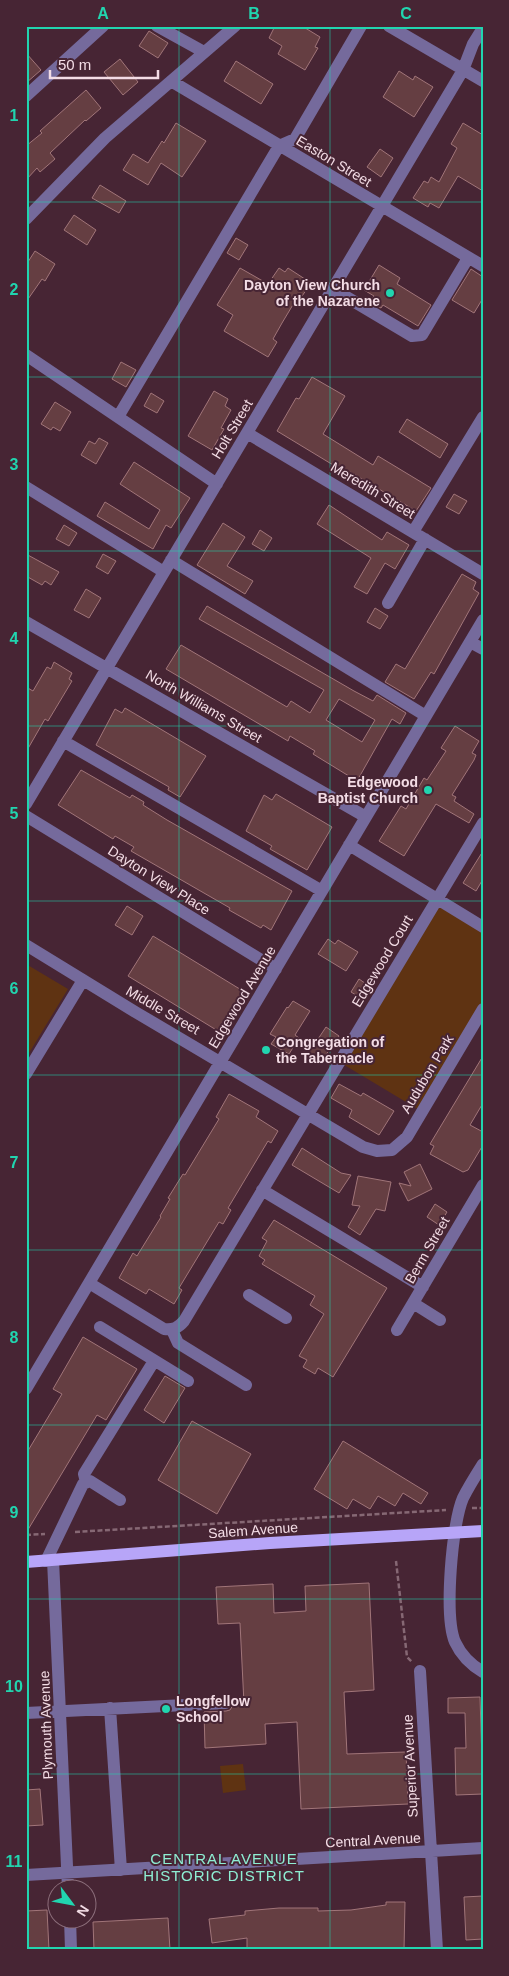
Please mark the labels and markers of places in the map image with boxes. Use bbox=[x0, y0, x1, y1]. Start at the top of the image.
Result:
place label: Dayton View Church of the Nazarene bbox=[244, 277, 380, 309]
marker: Dayton View Church of the Nazarene bbox=[384, 287, 396, 299]
place label: Edgewood Baptist Church bbox=[318, 774, 418, 806]
marker: Edgewood Baptist Church bbox=[422, 784, 434, 796]
place label: Congregation of the Tabernacle bbox=[276, 1034, 384, 1066]
marker: Congregation of the Tabernacle bbox=[260, 1044, 272, 1056]
place label: Longfellow School bbox=[176, 1693, 250, 1725]
marker: Longfellow School bbox=[160, 1703, 172, 1715]

